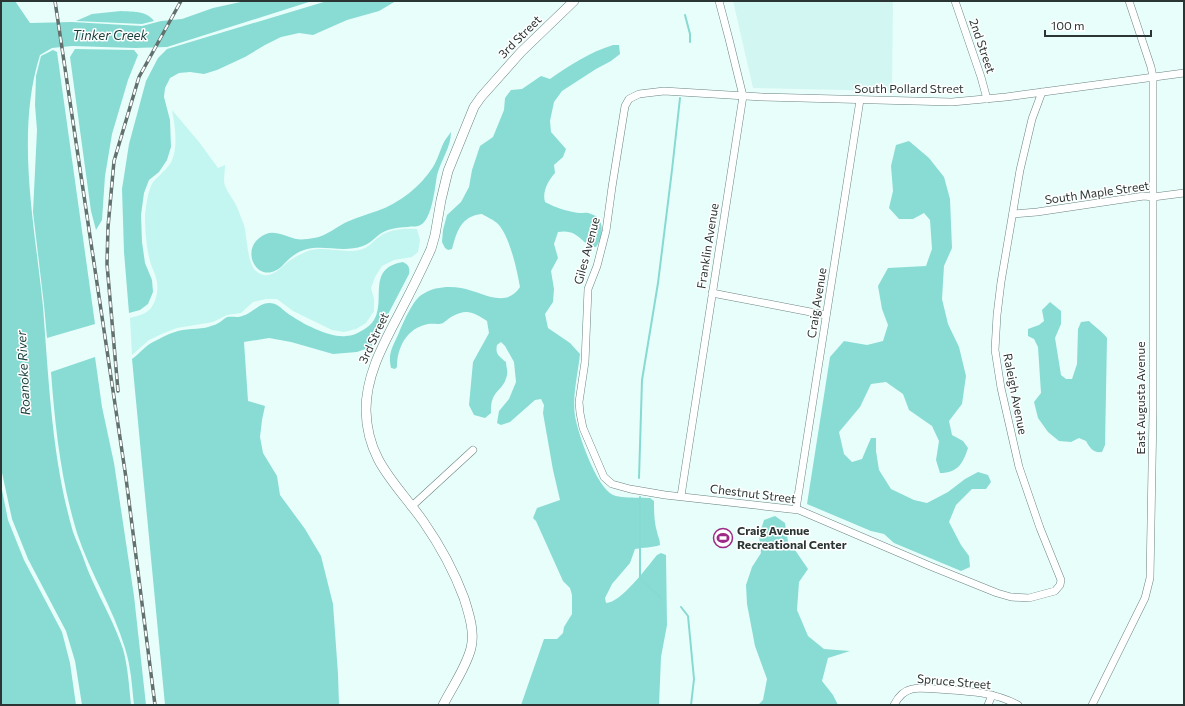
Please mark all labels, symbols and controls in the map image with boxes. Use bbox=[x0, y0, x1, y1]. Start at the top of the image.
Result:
street label: 3rd Street bbox=[495, 12, 544, 61]
scale bar bbox=[1045, 12, 1151, 38]
street label: 2nd Street bbox=[967, 17, 999, 75]
text: 100 m bbox=[1051, 18, 1085, 32]
water label: Tinker Creek bbox=[72, 27, 148, 43]
street label: South Pollard Street bbox=[854, 81, 964, 95]
street label: South Maple Street bbox=[1044, 178, 1150, 206]
street label: Franklin Avenue bbox=[693, 202, 721, 290]
street label: Giles Avenue bbox=[570, 216, 602, 286]
street label: Craig Avenue bbox=[804, 267, 828, 339]
street label: 3rd Street bbox=[355, 310, 391, 365]
water label: Roanoke River bbox=[13, 329, 33, 416]
street label: East Augusta Avenue bbox=[1133, 341, 1147, 455]
street label: Raleigh Avenue bbox=[1001, 352, 1031, 436]
street label: Chestnut Street bbox=[709, 481, 797, 505]
place label: Craig Avenue Recreational Center bbox=[737, 523, 847, 551]
sports icon: Craig Avenue Recreational Center bbox=[712, 527, 734, 549]
street label: Spruce Street bbox=[917, 671, 992, 691]

